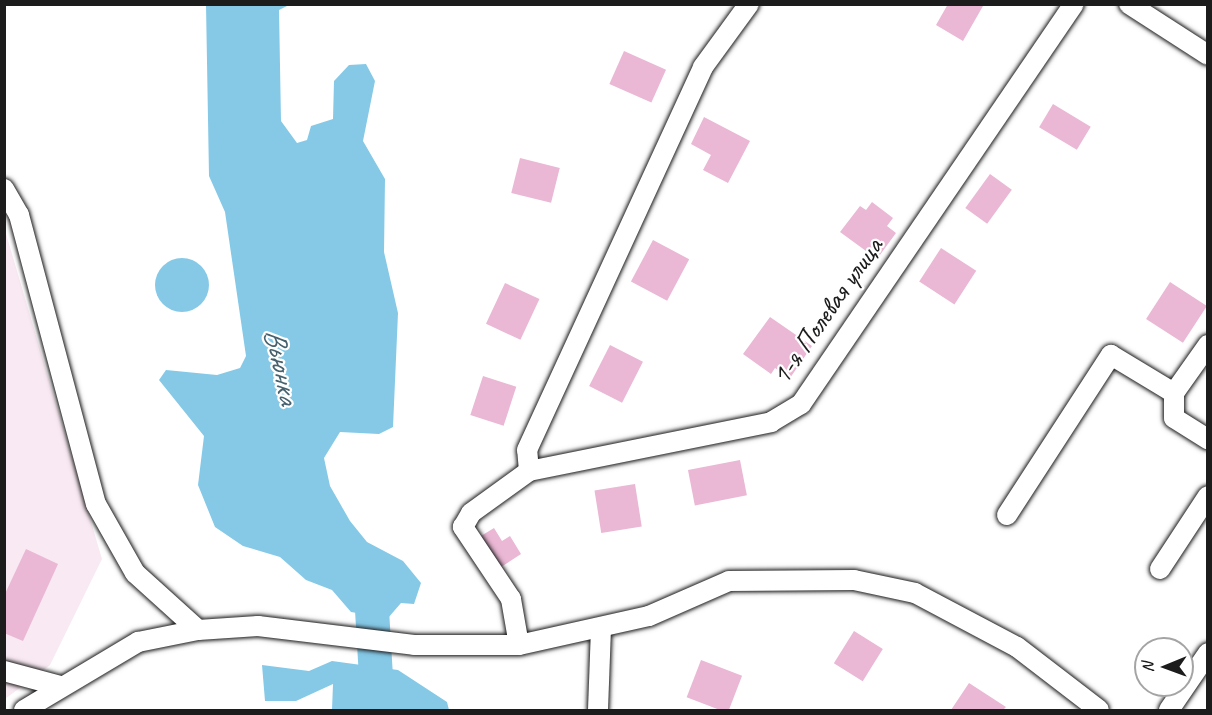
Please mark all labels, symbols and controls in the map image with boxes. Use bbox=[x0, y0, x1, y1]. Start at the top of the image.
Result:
street label: 1-я Полевая улица bbox=[763, 230, 891, 392]
water label: Вьюнка bbox=[256, 325, 308, 407]
north arrow bbox=[1134, 637, 1194, 697]
text: N bbox=[1138, 662, 1158, 672]

